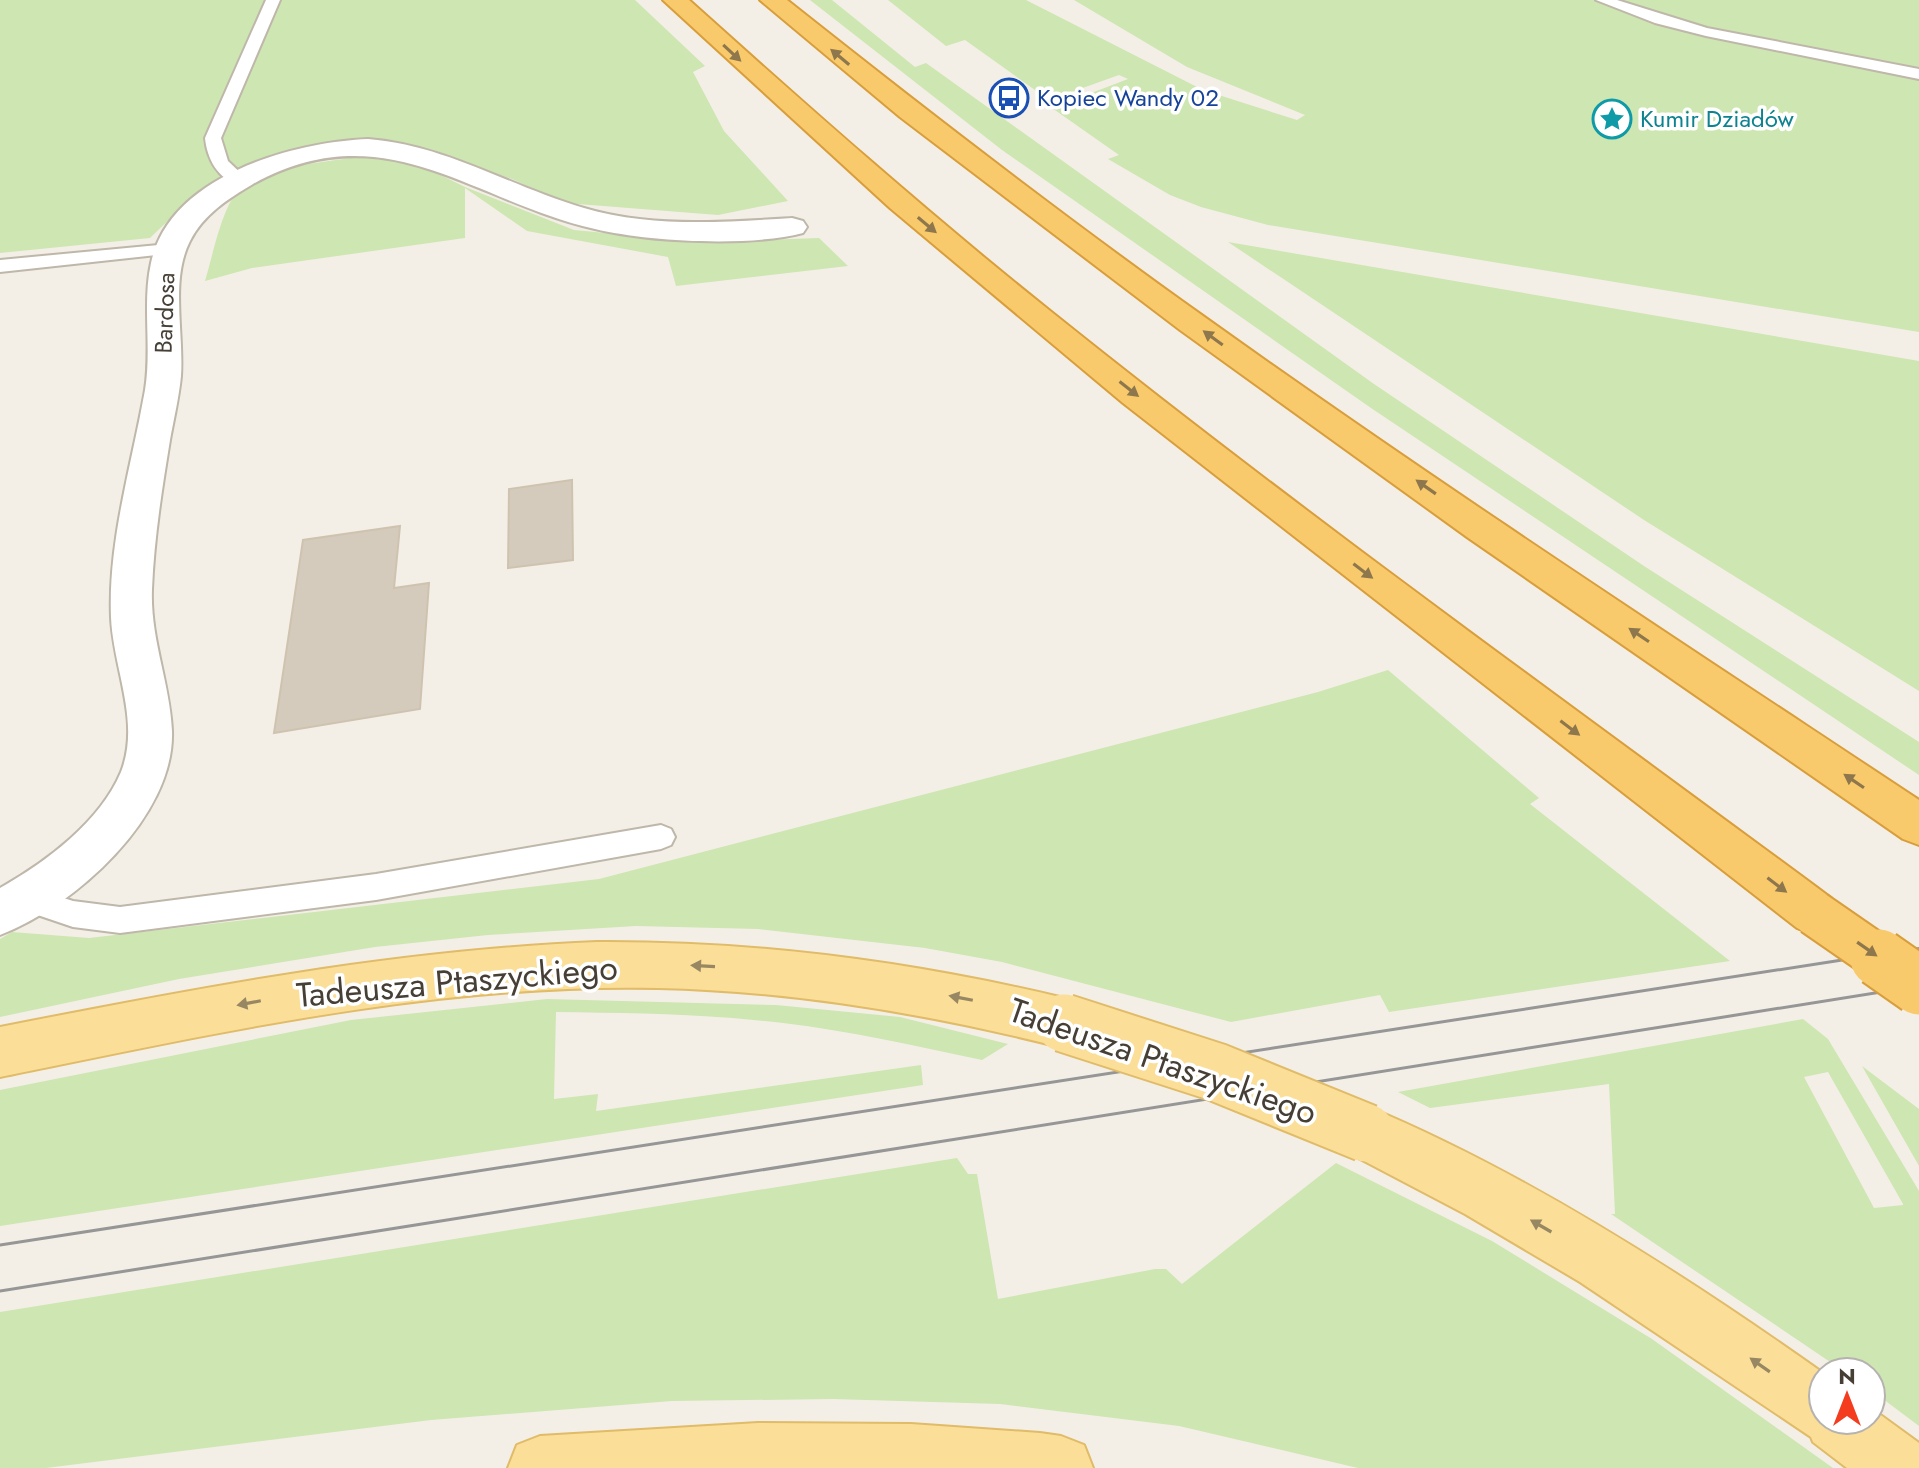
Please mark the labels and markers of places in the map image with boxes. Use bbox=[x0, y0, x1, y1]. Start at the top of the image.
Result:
bus stop icon: Kopiec Wandy 02 bbox=[988, 77, 1030, 119]
place label: Kopiec Wandy 02 bbox=[1037, 80, 1219, 115]
place icon: Kumir Dziadów bbox=[1591, 98, 1633, 140]
place label: Kumir Dziadów bbox=[1640, 101, 1794, 136]

